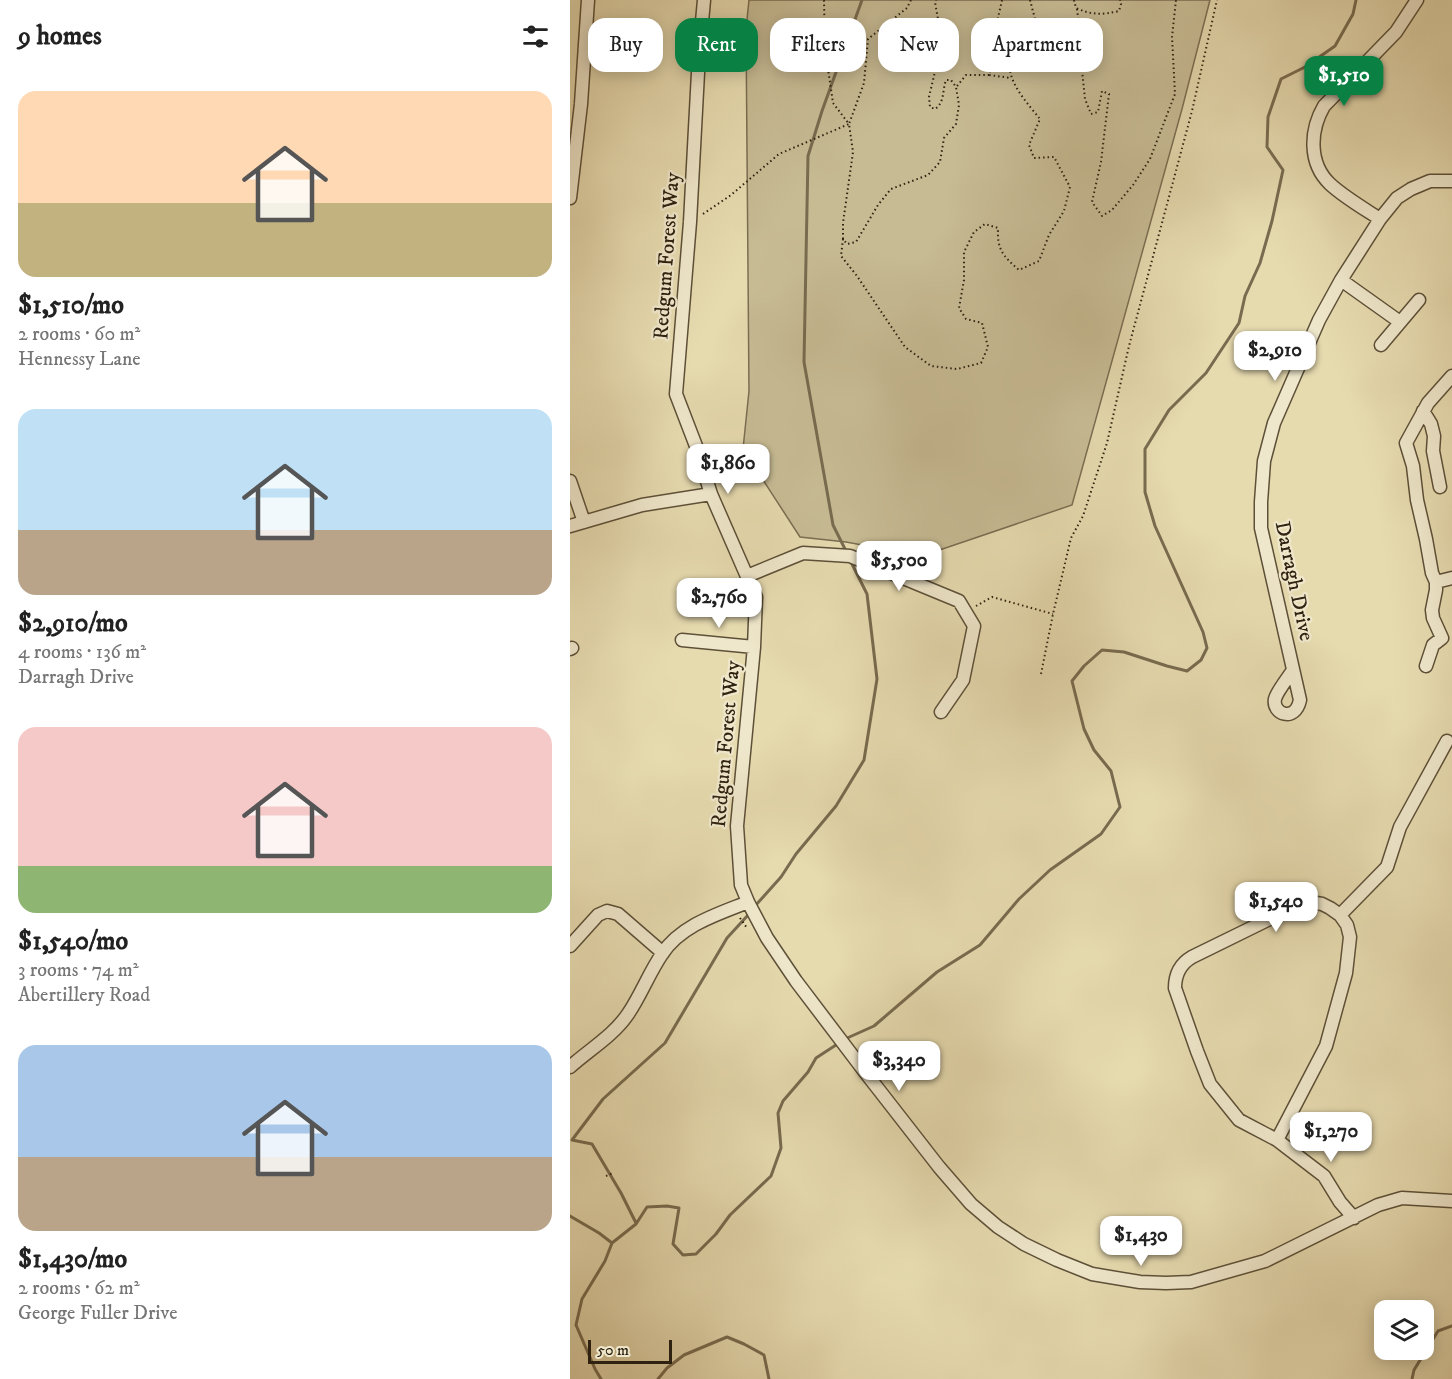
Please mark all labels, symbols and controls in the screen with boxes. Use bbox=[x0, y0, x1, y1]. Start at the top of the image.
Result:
chip: Buy bbox=[588, 18, 663, 72]
chip: Rent bbox=[675, 18, 758, 72]
chip: Filters bbox=[770, 18, 866, 72]
chip: New bbox=[878, 18, 959, 72]
chip: Apartment bbox=[971, 18, 1103, 72]
text: 9 homes bbox=[18, 20, 102, 53]
icon: filters bbox=[519, 20, 552, 53]
pin: $1,510 bbox=[1295, 56, 1393, 107]
text: $1,510 bbox=[1318, 63, 1370, 88]
icon: home bbox=[231, 130, 339, 238]
street label: Redgum Forest Way bbox=[648, 171, 686, 340]
text: $1,510/mo bbox=[18, 289, 124, 322]
text: 2 rooms · 60 m² bbox=[18, 322, 140, 347]
pin: $2,910 bbox=[1226, 331, 1324, 382]
text: $2,910 bbox=[1248, 338, 1302, 363]
text: Hennessy Lane bbox=[18, 347, 141, 372]
pin: $1,860 bbox=[679, 444, 777, 495]
icon: home bbox=[231, 448, 339, 556]
text: $1,860 bbox=[701, 451, 755, 476]
street label: Darragh Drive bbox=[1269, 519, 1319, 643]
pin: $5,500 bbox=[850, 541, 948, 592]
text: $5,500 bbox=[871, 548, 927, 573]
pin: $2,760 bbox=[670, 578, 768, 629]
text: $2,760 bbox=[691, 585, 747, 610]
text: $2,910/mo bbox=[18, 607, 128, 640]
text: 4 rooms · 136 m² bbox=[18, 640, 146, 665]
street label: Redgum Forest Way bbox=[706, 658, 746, 829]
text: Darragh Drive bbox=[18, 665, 134, 690]
icon: home bbox=[231, 766, 339, 874]
pin: $1,540 bbox=[1227, 882, 1325, 933]
text: $1,540 bbox=[1249, 889, 1303, 914]
text: $1,540/mo bbox=[18, 925, 128, 958]
text: 3 rooms · 74 m² bbox=[18, 958, 139, 983]
text: Abertillery Road bbox=[18, 983, 150, 1008]
pin: $3,340 bbox=[850, 1041, 948, 1092]
text: $3,340 bbox=[872, 1048, 926, 1073]
icon: home bbox=[231, 1084, 339, 1192]
pin: $1,270 bbox=[1282, 1112, 1380, 1163]
text: $1,270 bbox=[1304, 1119, 1358, 1144]
pin: $1,430 bbox=[1092, 1216, 1190, 1267]
text: $1,430 bbox=[1114, 1223, 1168, 1248]
text: $1,430/mo bbox=[18, 1243, 127, 1276]
text: 2 rooms · 62 m² bbox=[18, 1276, 140, 1301]
map controls bbox=[1374, 1300, 1434, 1360]
button: layers bbox=[1374, 1300, 1434, 1360]
text: George Fuller Drive bbox=[18, 1301, 178, 1326]
scale bar bbox=[588, 1337, 672, 1364]
text: 50 m bbox=[597, 1340, 629, 1360]

